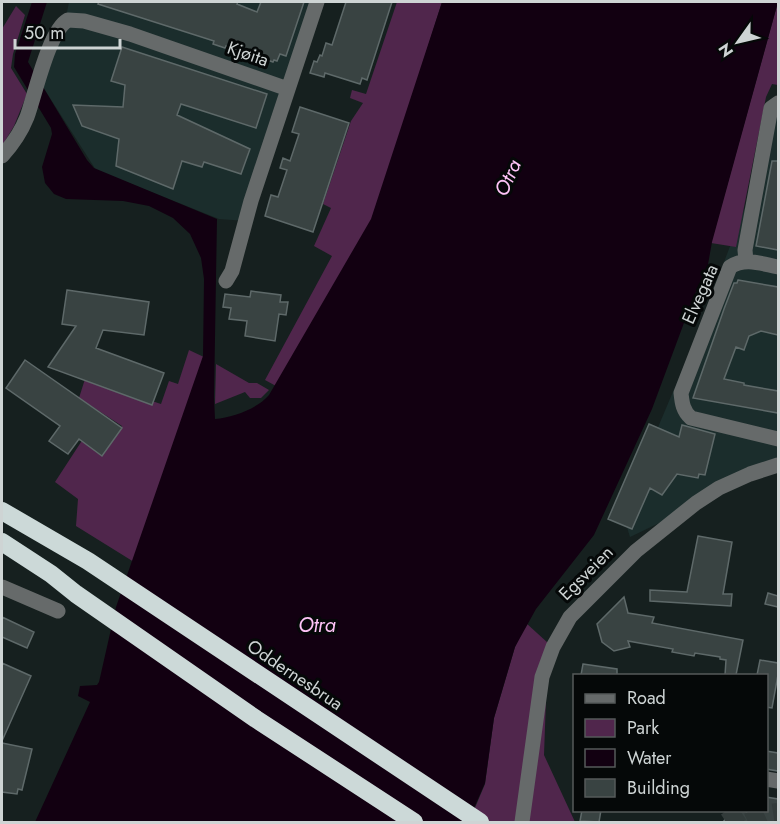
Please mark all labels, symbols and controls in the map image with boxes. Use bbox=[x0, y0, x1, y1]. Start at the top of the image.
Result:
scale bar bbox=[15, 12, 120, 50]
north arrow bbox=[708, 12, 768, 72]
text: 50 m bbox=[24, 20, 64, 46]
street label: Kjøita bbox=[224, 35, 272, 73]
text: N bbox=[713, 38, 739, 62]
water label: Otra bbox=[487, 155, 529, 201]
street label: Elvegata bbox=[675, 260, 725, 328]
street label: Egsveien bbox=[553, 540, 619, 606]
water label: Otra bbox=[298, 611, 336, 640]
street label: Oddernesbrua bbox=[242, 633, 348, 717]
legend bbox=[573, 674, 768, 812]
text: Road bbox=[627, 685, 666, 711]
text: Park bbox=[627, 715, 659, 741]
text: Water bbox=[627, 745, 672, 771]
text: Building bbox=[627, 775, 690, 801]

